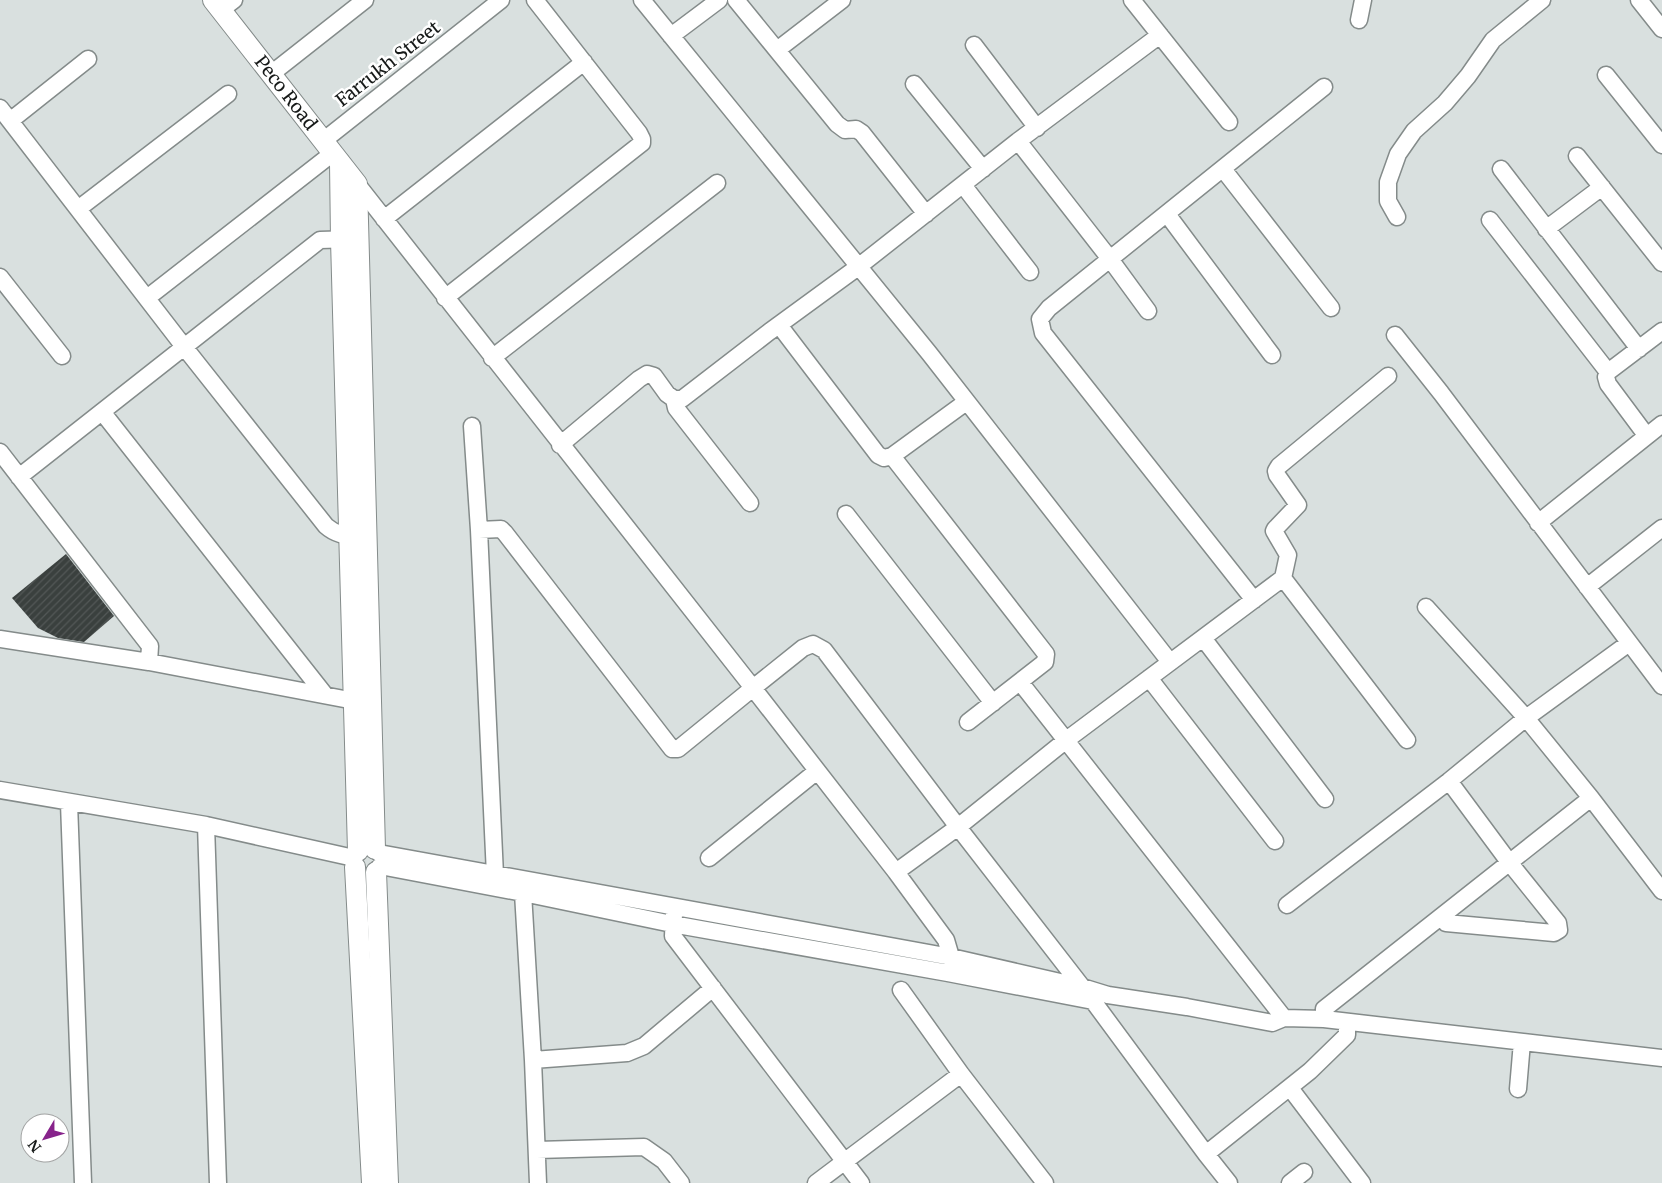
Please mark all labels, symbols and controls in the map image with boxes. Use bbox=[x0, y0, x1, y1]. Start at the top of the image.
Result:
street label: Farrukh Street bbox=[331, 16, 445, 112]
street label: Peco Road bbox=[250, 51, 323, 135]
north arrow bbox=[20, 1113, 70, 1163]
text: N bbox=[24, 1136, 45, 1156]

